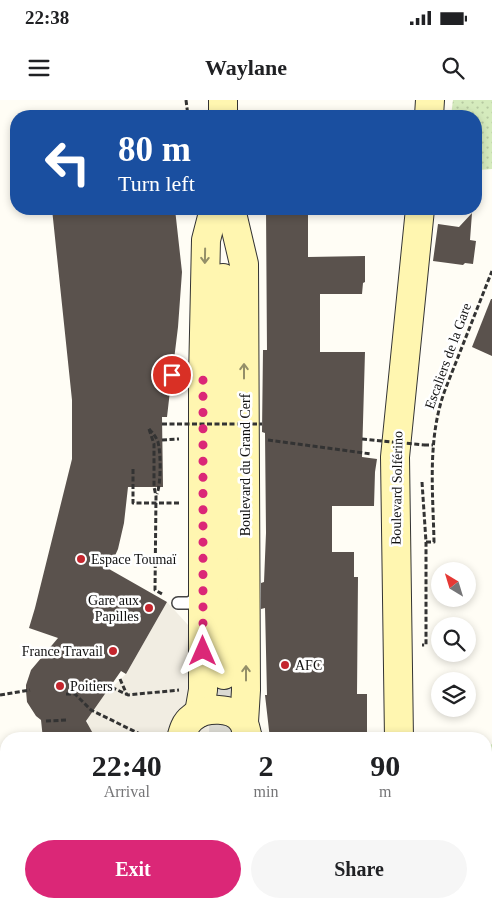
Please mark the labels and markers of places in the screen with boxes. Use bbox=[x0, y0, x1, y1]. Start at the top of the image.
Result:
pin bbox=[151, 354, 193, 396]
place label: Espace Toumaï bbox=[91, 552, 177, 567]
marker: Espace Toumaï bbox=[75, 553, 87, 565]
place label: Gare aux Papilles bbox=[88, 593, 139, 624]
marker: Gare aux Papilles bbox=[143, 602, 155, 614]
place label: France Travail bbox=[22, 644, 103, 659]
marker: France Travail bbox=[107, 645, 119, 657]
place label: AFC bbox=[295, 658, 322, 673]
marker: AFC bbox=[279, 659, 291, 671]
place label: Poitiers bbox=[70, 679, 113, 694]
marker: Poitiers bbox=[54, 680, 66, 692]

